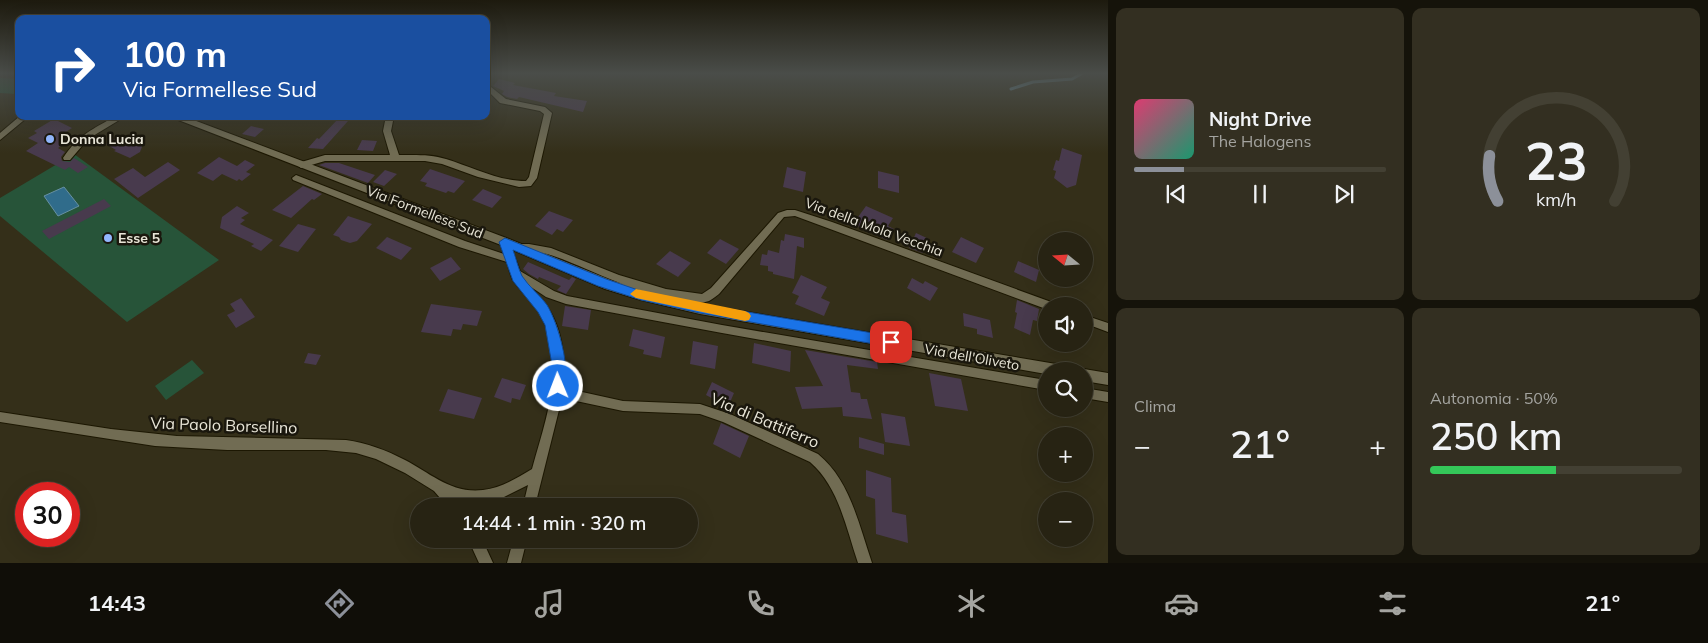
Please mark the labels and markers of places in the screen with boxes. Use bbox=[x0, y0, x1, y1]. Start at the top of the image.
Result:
place label: Donna Lucia bbox=[60, 130, 144, 148]
marker: Donna Lucia bbox=[44, 133, 56, 145]
place label: Esse 5 bbox=[118, 229, 160, 247]
marker: Esse 5 bbox=[102, 232, 114, 244]
pin bbox=[870, 321, 912, 363]

